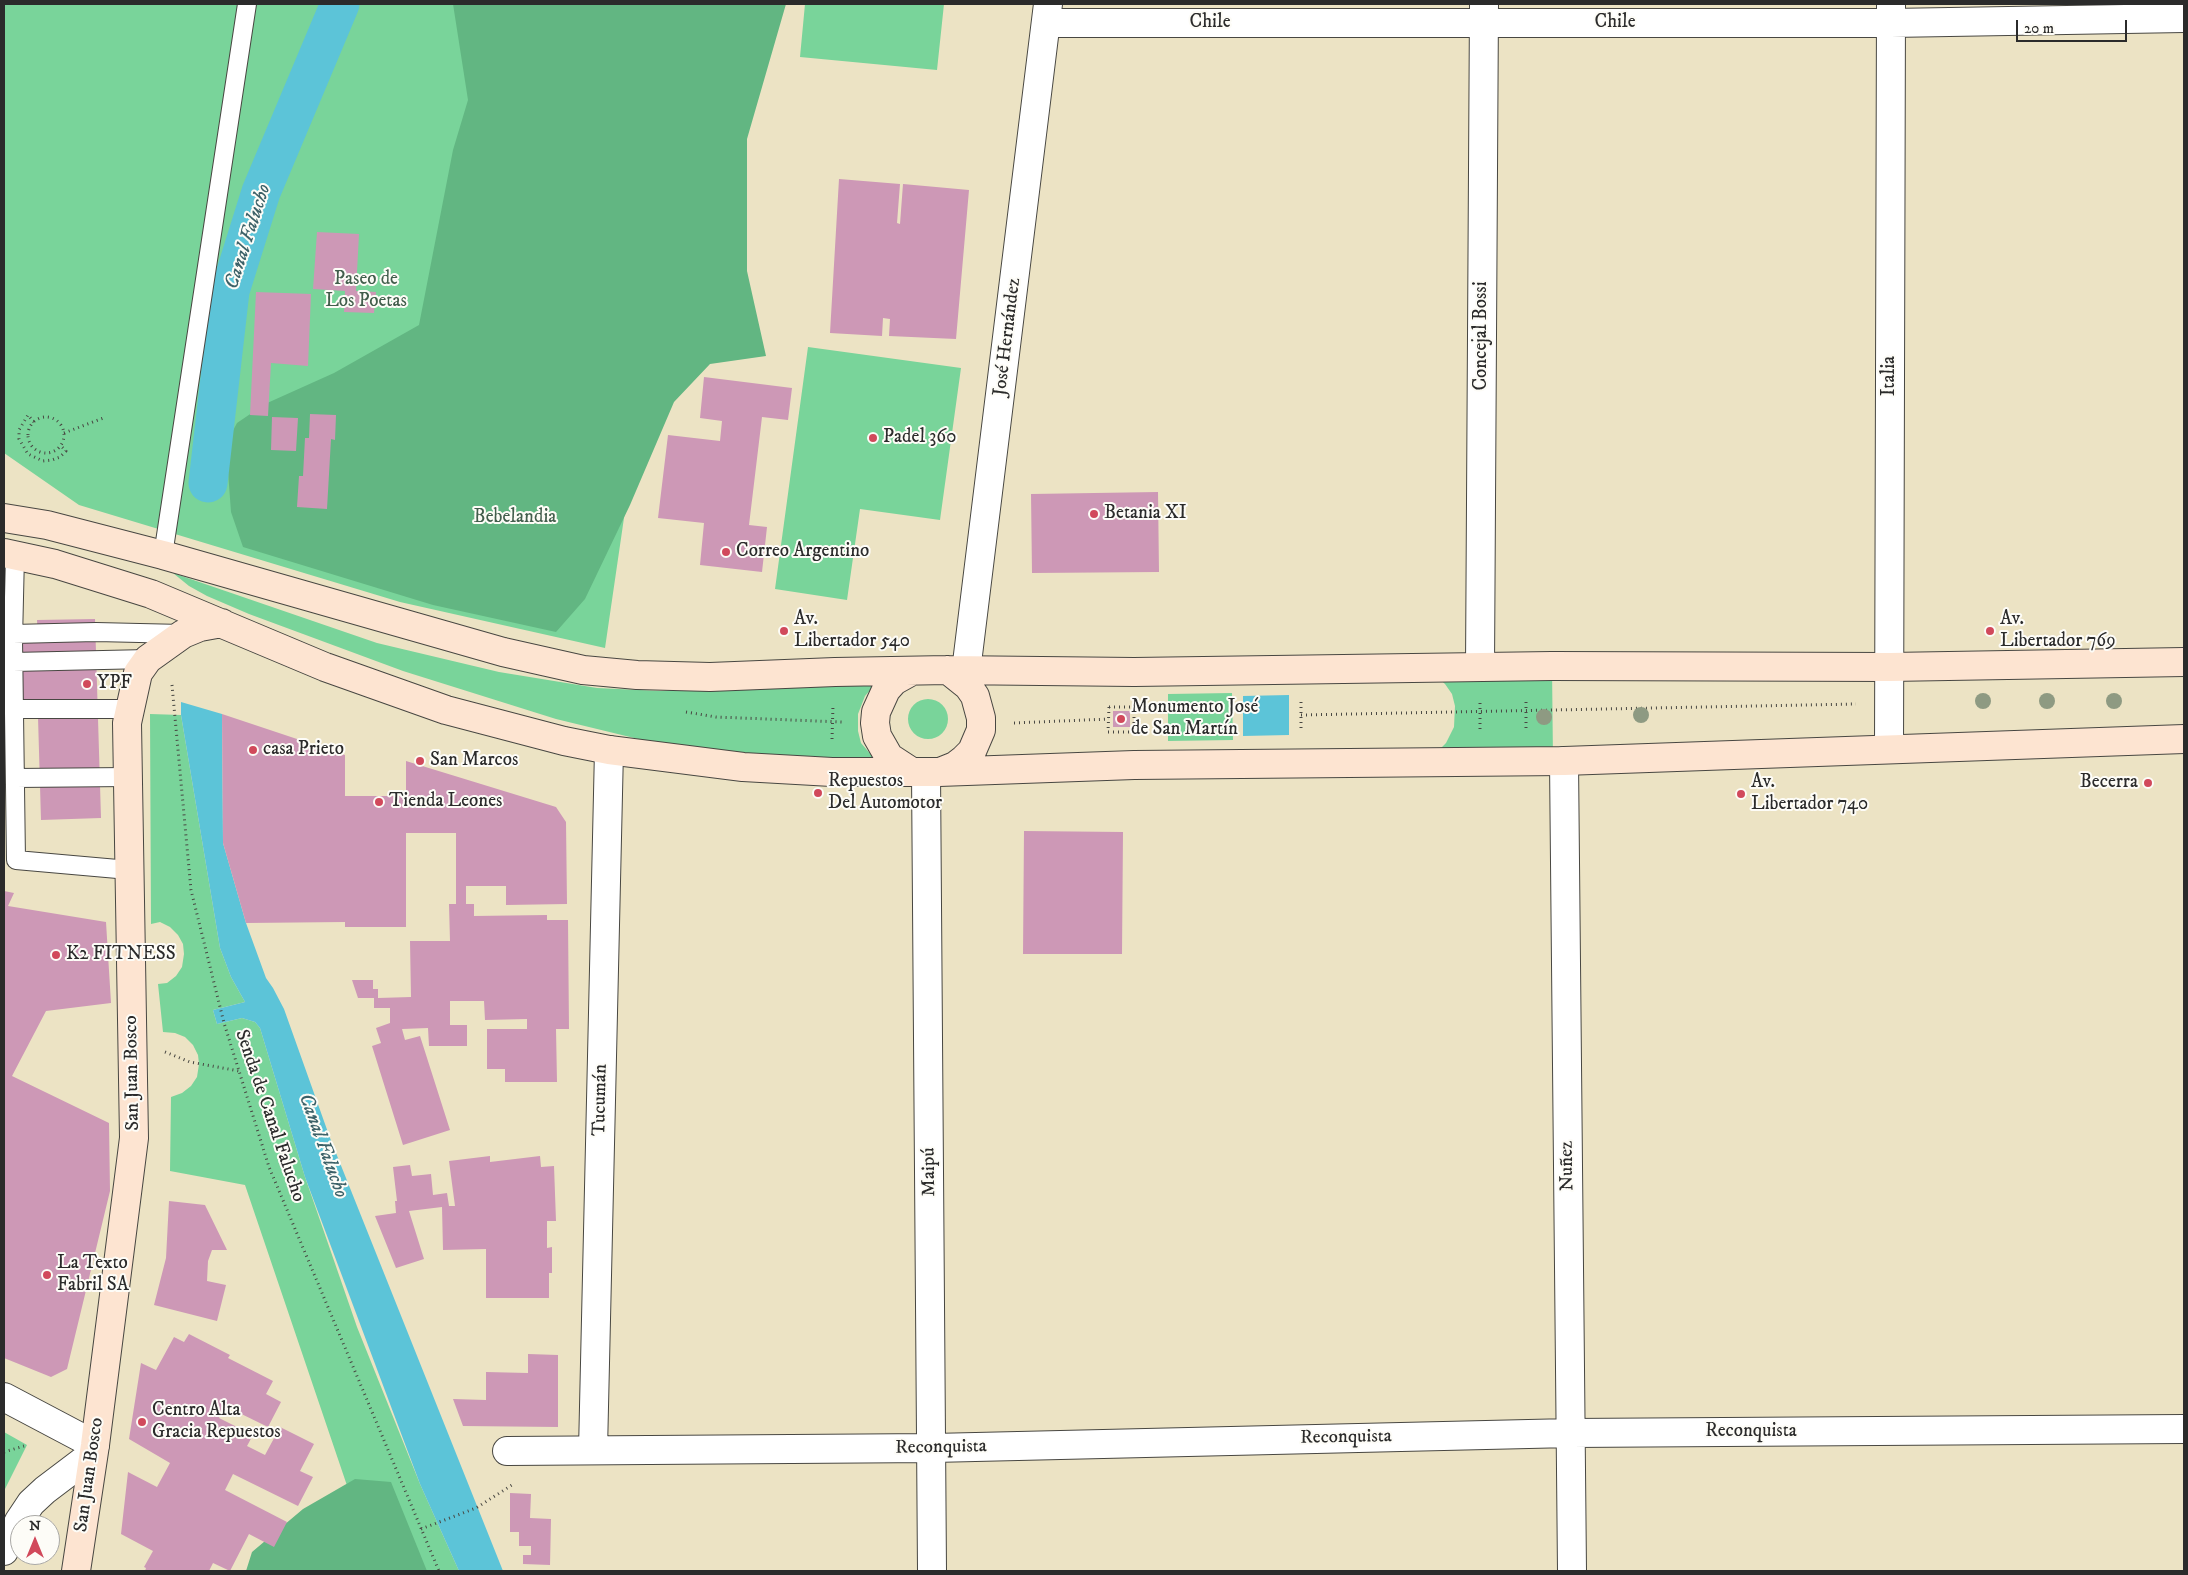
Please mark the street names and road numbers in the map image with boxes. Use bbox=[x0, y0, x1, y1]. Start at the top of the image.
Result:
street label: Chile bbox=[1189, 12, 1231, 34]
street label: Chile bbox=[1594, 12, 1636, 34]
street label: José Hernández bbox=[989, 277, 1027, 397]
street label: Concejal Bossi bbox=[1471, 281, 1493, 391]
street label: Italia bbox=[1879, 356, 1901, 396]
street label: San Juan Bosco bbox=[121, 1015, 145, 1131]
street label: Senda de Canal Falucho bbox=[229, 1027, 309, 1205]
street label: Tucumán bbox=[589, 1064, 613, 1136]
street label: Nuñez bbox=[1556, 1141, 1580, 1191]
street label: Maipú bbox=[918, 1147, 942, 1197]
street label: San Juan Bosco bbox=[71, 1416, 109, 1534]
street label: Reconquista bbox=[1705, 1421, 1797, 1443]
street label: Reconquista bbox=[1300, 1426, 1392, 1450]
street label: Reconquista bbox=[895, 1436, 987, 1460]

